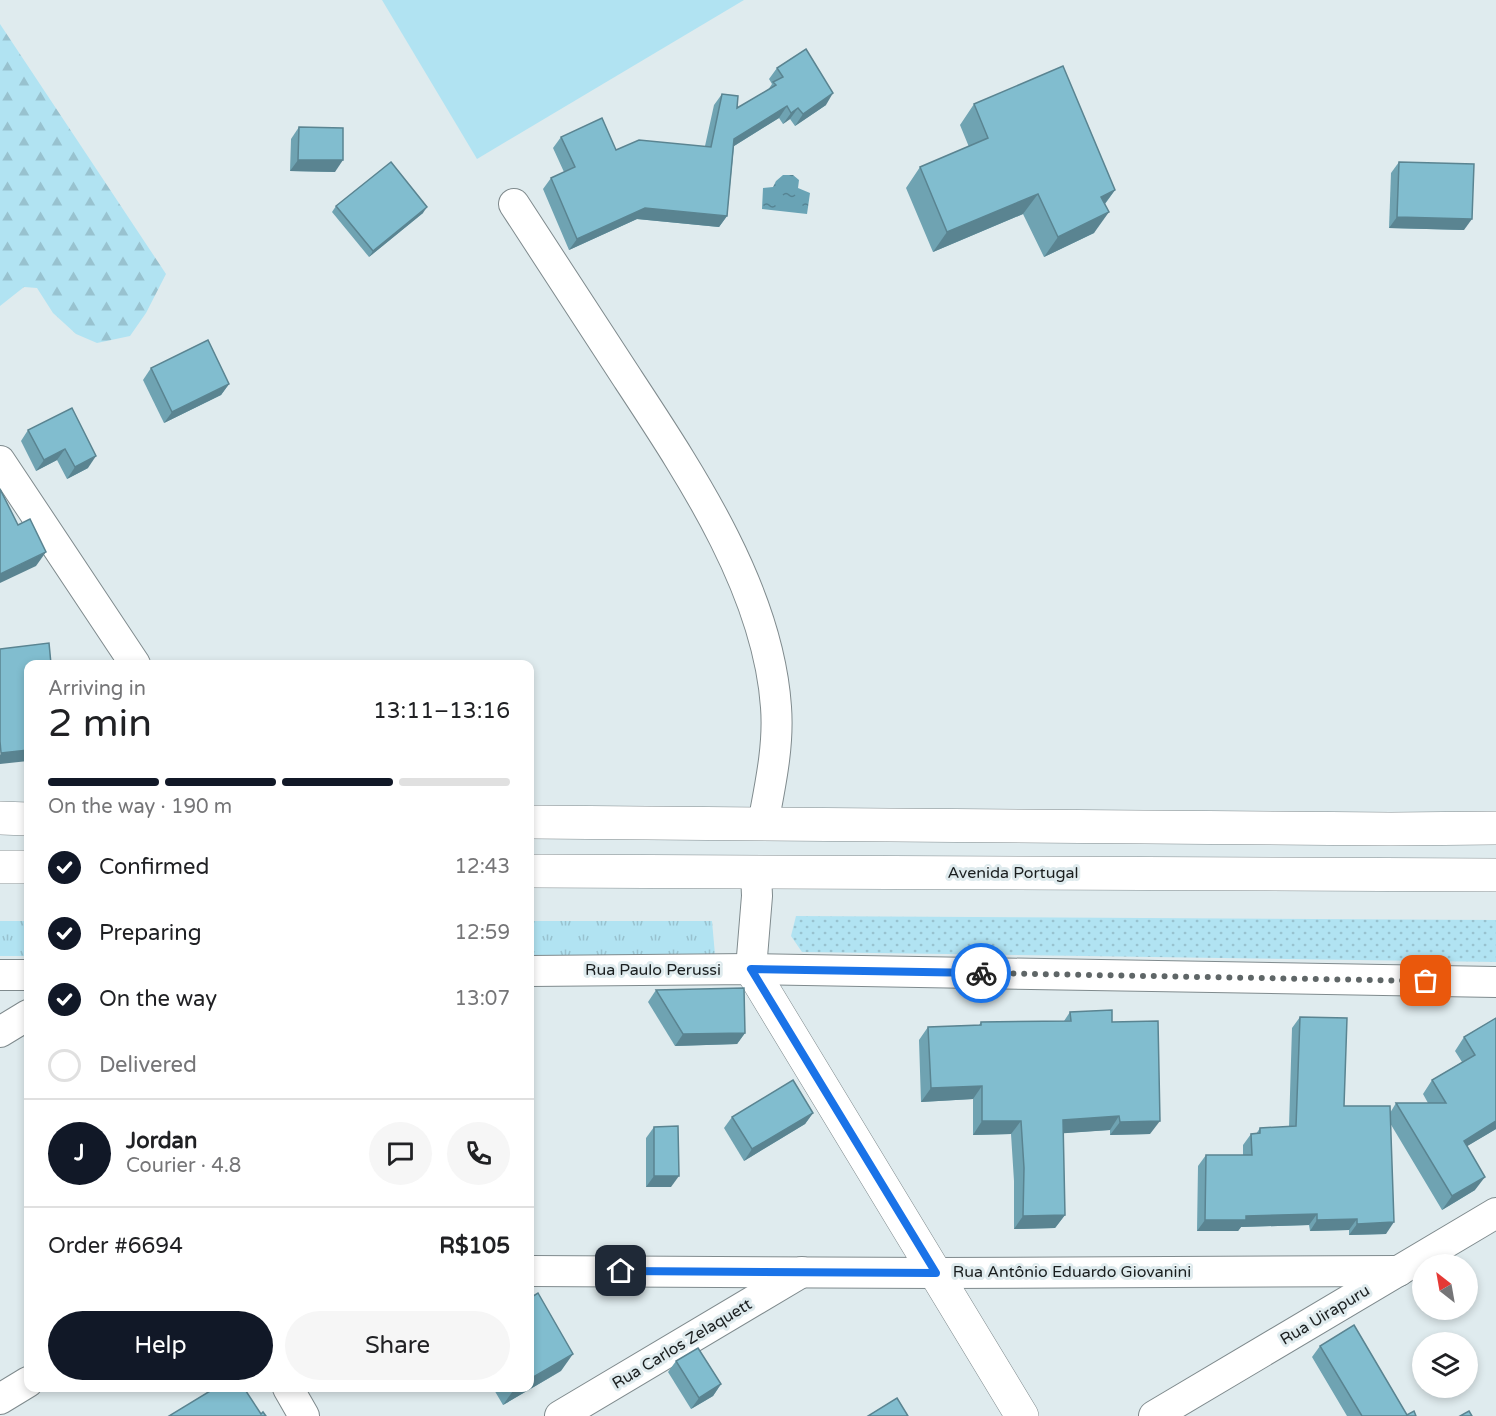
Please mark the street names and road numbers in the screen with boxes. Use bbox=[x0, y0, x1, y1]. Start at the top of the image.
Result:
street label: Avenida Portugal bbox=[947, 863, 1079, 883]
street label: Rua Paulo Perussi bbox=[585, 960, 721, 980]
street label: Rua Antônio Eduardo Giovanini bbox=[953, 1262, 1191, 1282]
street label: Rua Uirapuru bbox=[1277, 1280, 1373, 1350]
street label: Rua Carlos Zelaquett bbox=[609, 1294, 755, 1394]

